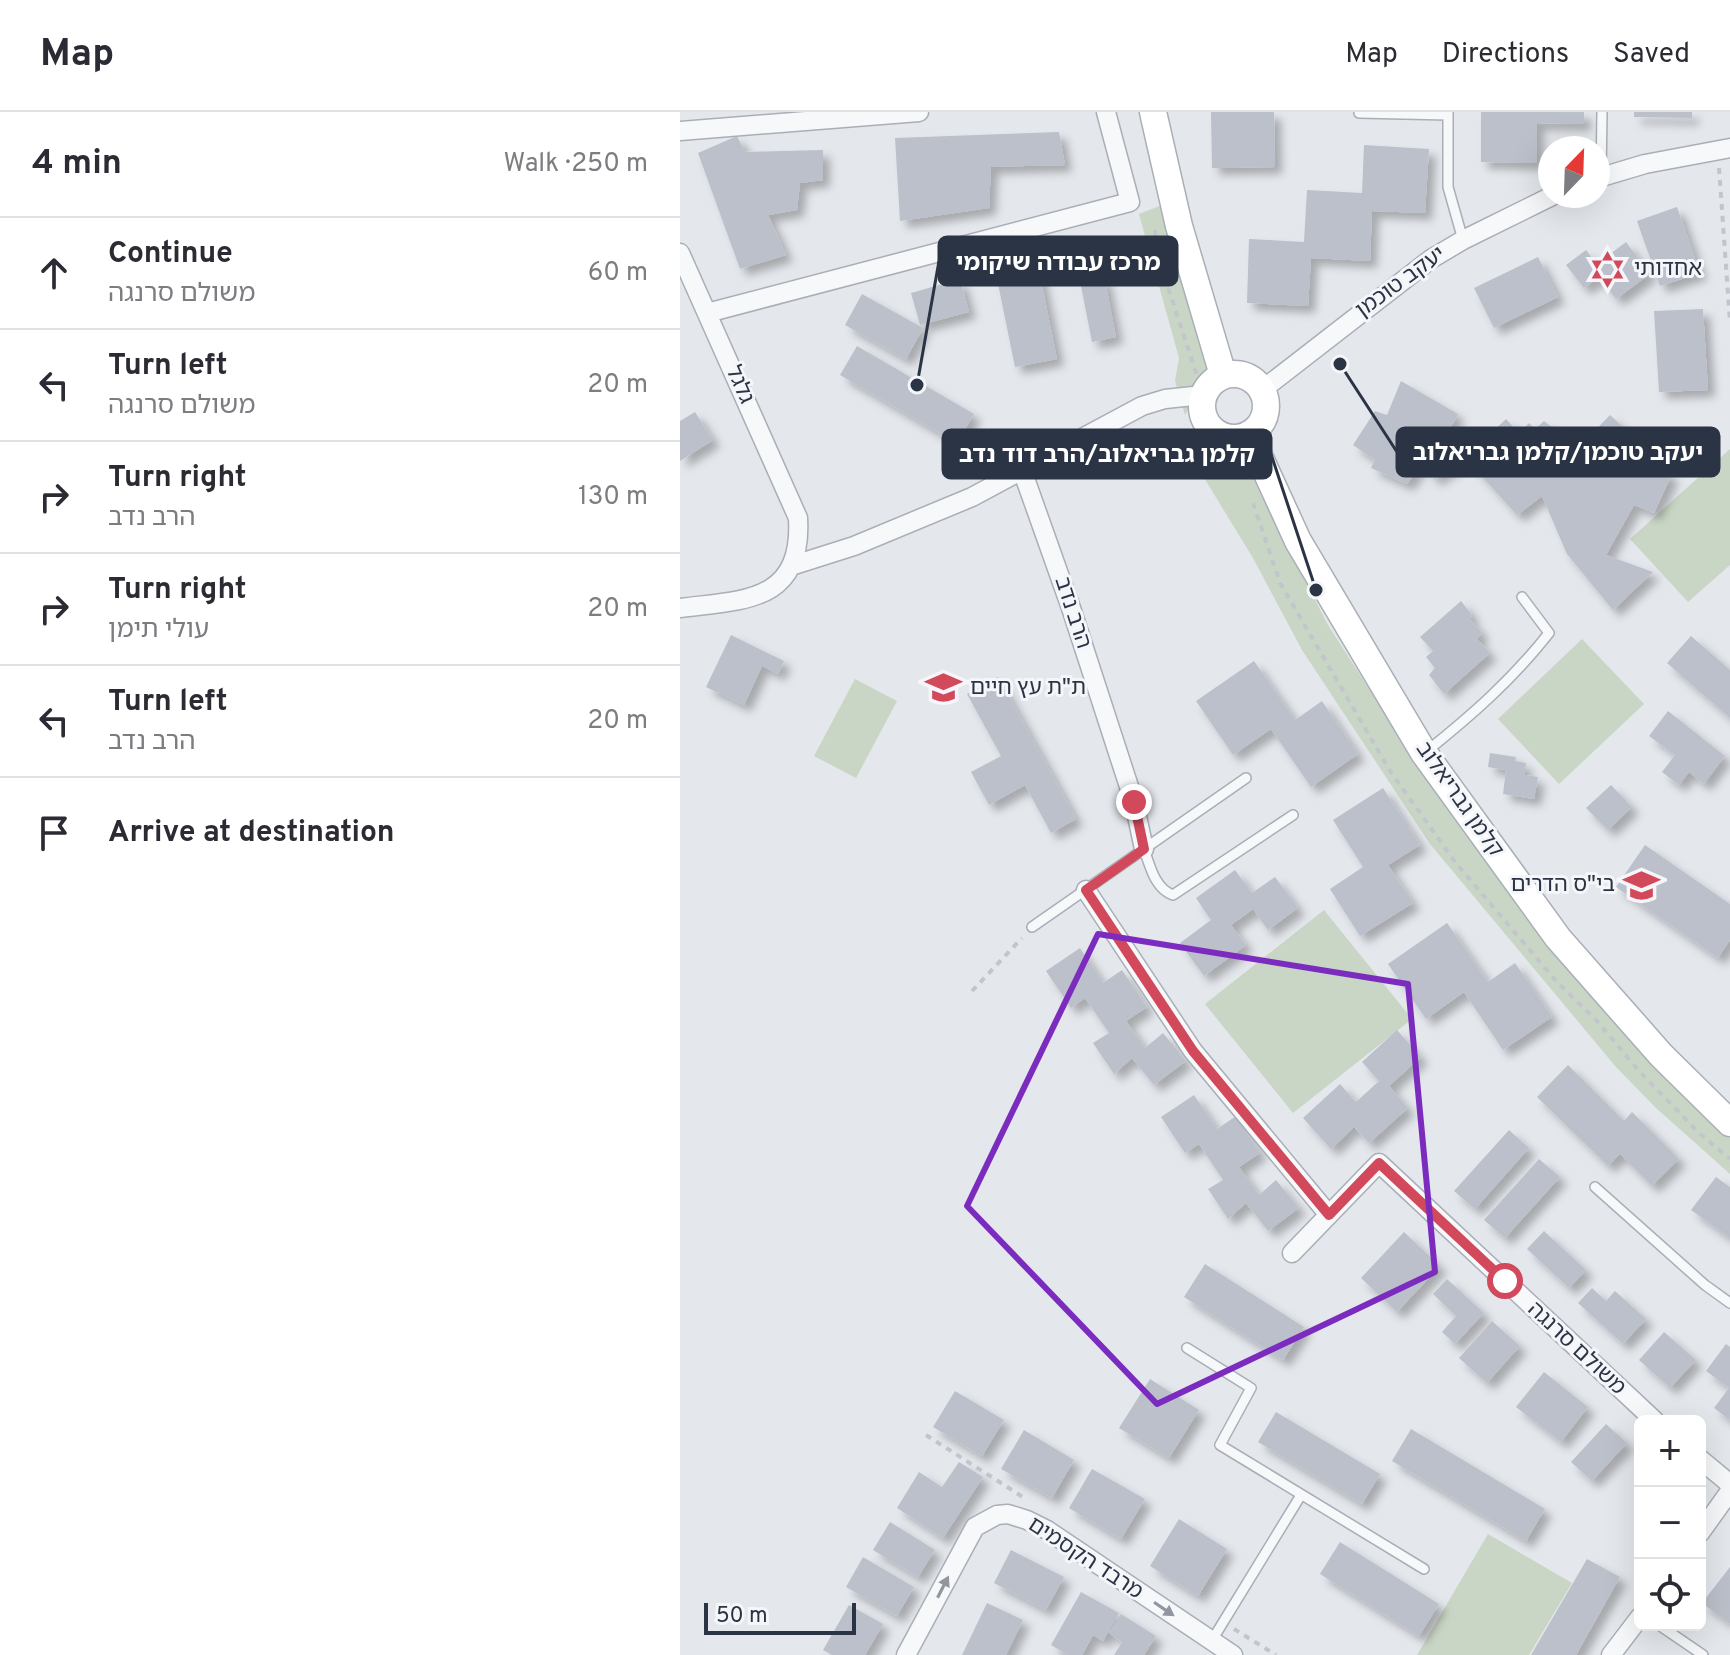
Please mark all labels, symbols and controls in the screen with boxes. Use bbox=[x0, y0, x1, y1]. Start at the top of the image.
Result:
text: Map bbox=[40, 31, 114, 80]
text: Map bbox=[1345, 37, 1398, 73]
text: Directions bbox=[1442, 37, 1569, 73]
text: Saved bbox=[1613, 37, 1690, 73]
north arrow bbox=[1538, 136, 1610, 208]
text: 4 min bbox=[32, 143, 122, 186]
text: Walk · 250 m bbox=[503, 148, 648, 181]
text: Continue bbox=[108, 236, 233, 273]
callout: מרכז עבודה שיקומי bbox=[939, 237, 1177, 285]
street label: יעקב טוכמן bbox=[1351, 241, 1451, 325]
text: מרכז עבודה שיקומי bbox=[955, 249, 1161, 279]
synagogue icon: אחדותי bbox=[1589, 250, 1627, 288]
icon: ahead bbox=[32, 251, 76, 295]
place label: אחדותי bbox=[1634, 256, 1702, 283]
text: 60 m bbox=[588, 257, 648, 290]
text: משולם סרנגה bbox=[108, 278, 255, 311]
text: Turn left bbox=[108, 348, 228, 385]
street label: גלגל bbox=[719, 362, 759, 408]
icon: left bbox=[32, 363, 76, 407]
text: 20 m bbox=[587, 369, 648, 402]
text: משולם סרנגה bbox=[108, 390, 255, 423]
callout: יעקב טוכמן/קלמן גבריאלוב bbox=[1397, 428, 1719, 476]
callout: קלמן גבריאלוב/הרב דוד נדב bbox=[943, 430, 1271, 478]
text: יעקב טוכמן/קלמן גבריאלוב bbox=[1413, 439, 1703, 469]
text: קלמן גבריאלוב/הרב דוד נדב bbox=[959, 441, 1255, 471]
text: Turn right bbox=[108, 460, 246, 497]
icon: right bbox=[32, 475, 76, 519]
text: 130 m bbox=[578, 481, 648, 514]
text: הרב נדב bbox=[108, 502, 196, 535]
text: Turn right bbox=[108, 572, 246, 609]
street label: הרב נדב bbox=[1048, 574, 1096, 652]
icon: right bbox=[32, 587, 76, 631]
text: 20 m bbox=[587, 593, 648, 626]
text: עולי תימן bbox=[108, 614, 209, 647]
school or university icon: ת"ת עץ חיים bbox=[925, 669, 963, 707]
place label: ת"ת עץ חיים bbox=[970, 675, 1086, 702]
text: Turn left bbox=[108, 684, 228, 721]
icon: left bbox=[32, 699, 76, 743]
text: 20 m bbox=[587, 705, 648, 738]
text: הרב נדב bbox=[108, 726, 196, 759]
street label: קלמן גבריאלוב bbox=[1409, 737, 1509, 863]
route end bbox=[1116, 784, 1152, 820]
icon: arrive bbox=[32, 811, 76, 855]
text: Arrive at destination bbox=[108, 815, 394, 852]
school or university icon: בי"ס הדרים bbox=[1622, 866, 1660, 904]
place label: בי"ס הדרים bbox=[1510, 872, 1615, 899]
route start bbox=[1487, 1263, 1523, 1299]
street label: משולם סרנגה bbox=[1521, 1297, 1631, 1401]
map controls bbox=[1634, 1415, 1706, 1631]
button: + bbox=[1634, 1415, 1706, 1487]
button: − bbox=[1634, 1487, 1706, 1559]
street label: מרבד הקסמים bbox=[1022, 1512, 1148, 1606]
button: locate bbox=[1634, 1559, 1706, 1631]
one-way arrow bbox=[937, 1575, 950, 1598]
scale bar bbox=[704, 1599, 856, 1635]
one-way arrow bbox=[1153, 1602, 1174, 1617]
text: 50 m bbox=[716, 1603, 768, 1630]

